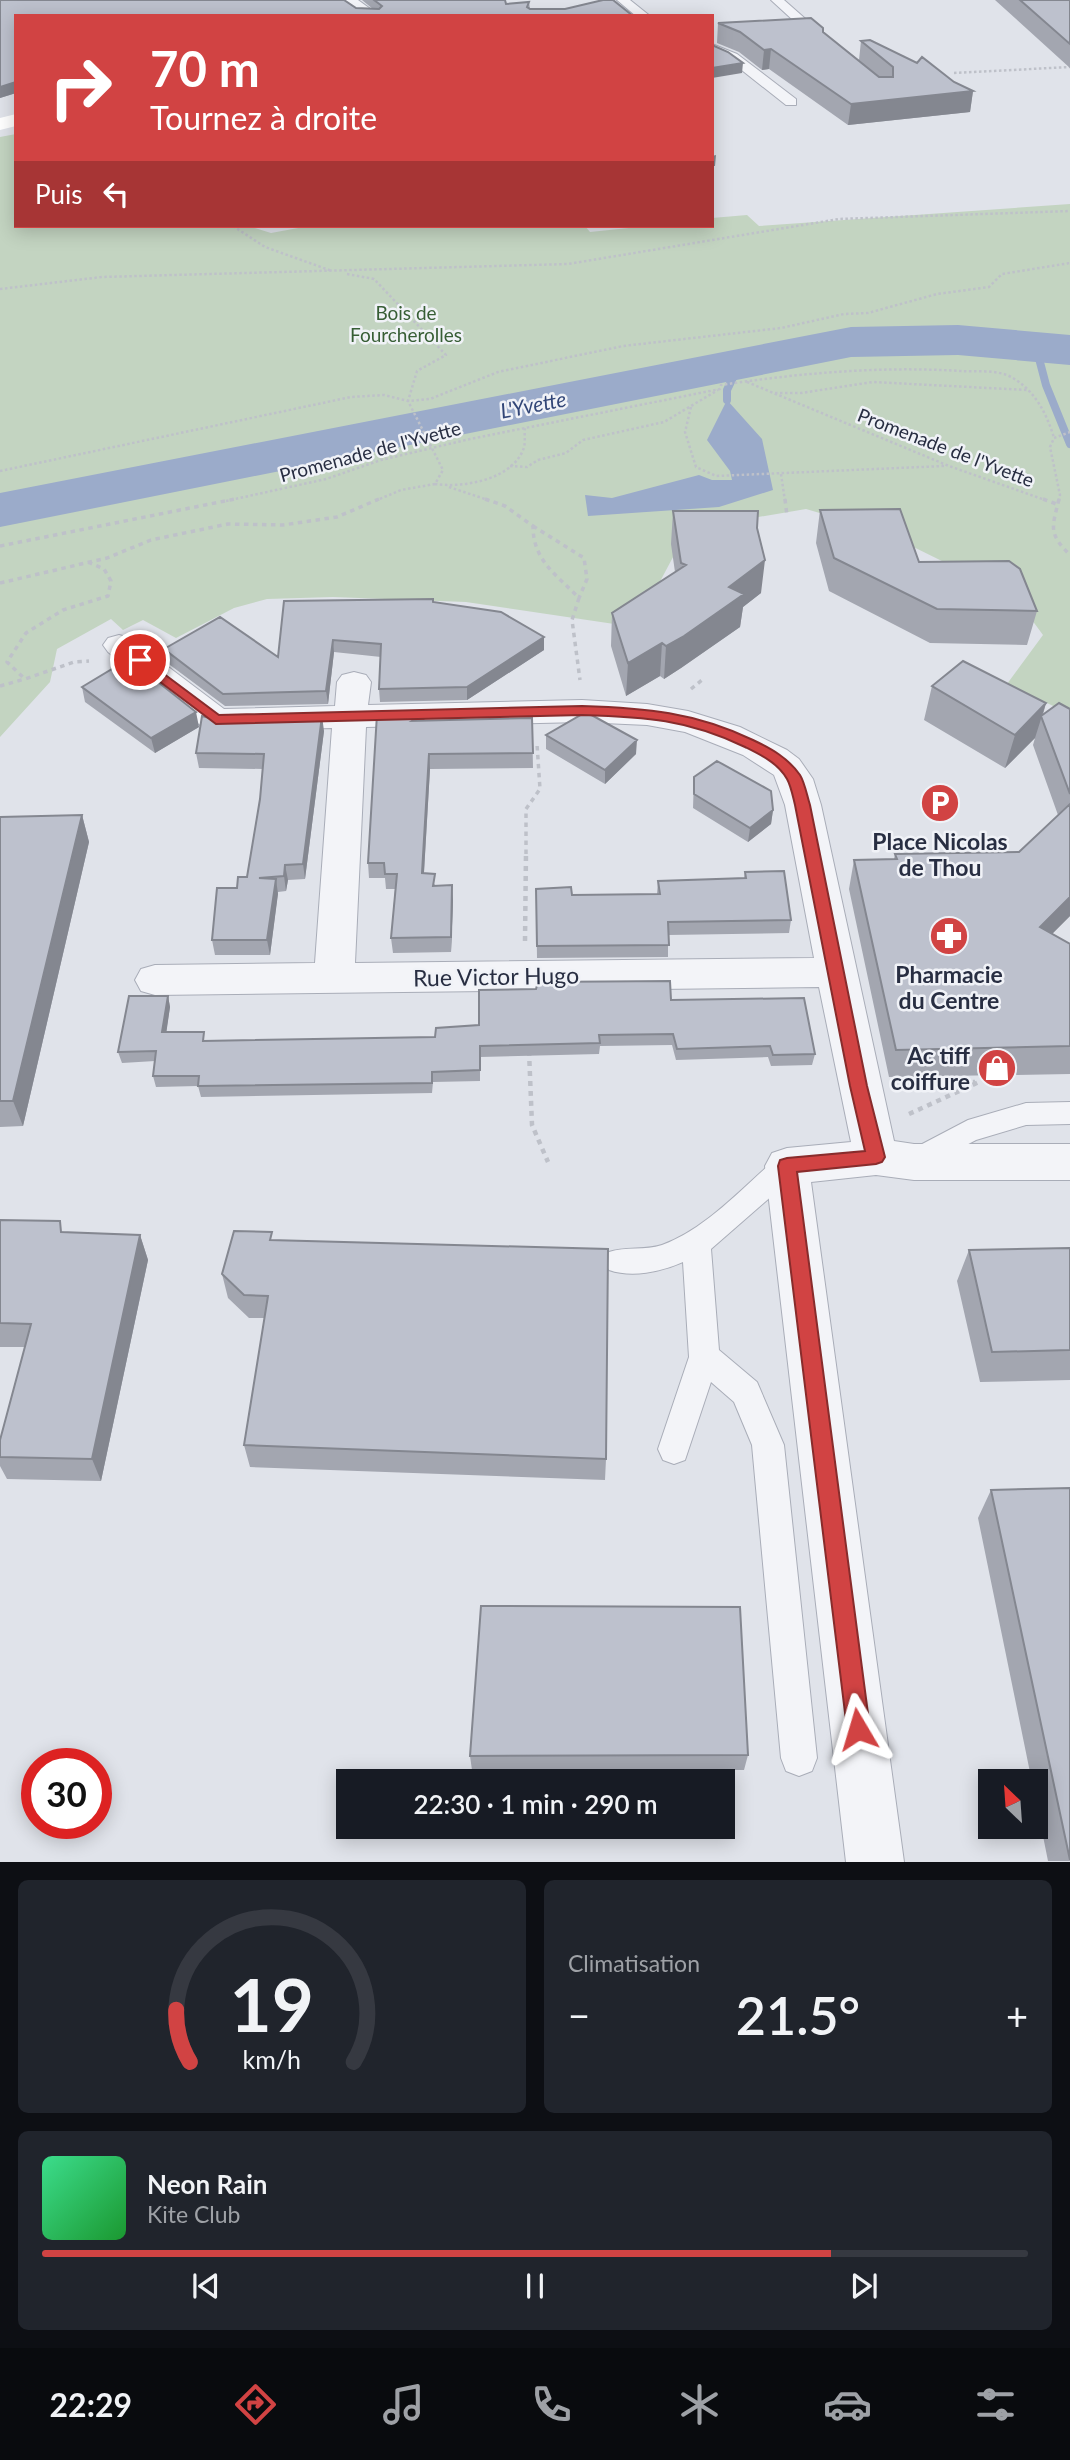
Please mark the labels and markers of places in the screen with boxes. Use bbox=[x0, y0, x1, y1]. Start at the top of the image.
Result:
pin bbox=[110, 630, 170, 690]
parking icon: Place Nicolas de Thou bbox=[919, 782, 961, 824]
place label: Place Nicolas de Thou bbox=[872, 827, 1008, 881]
pharmacy icon: Pharmacie du Centre bbox=[928, 915, 970, 957]
place label: Pharmacie du Centre bbox=[895, 960, 1003, 1014]
place label: Ac tiff coiffure bbox=[891, 1041, 970, 1095]
shop icon: Ac tiff coiffure bbox=[976, 1047, 1018, 1089]

